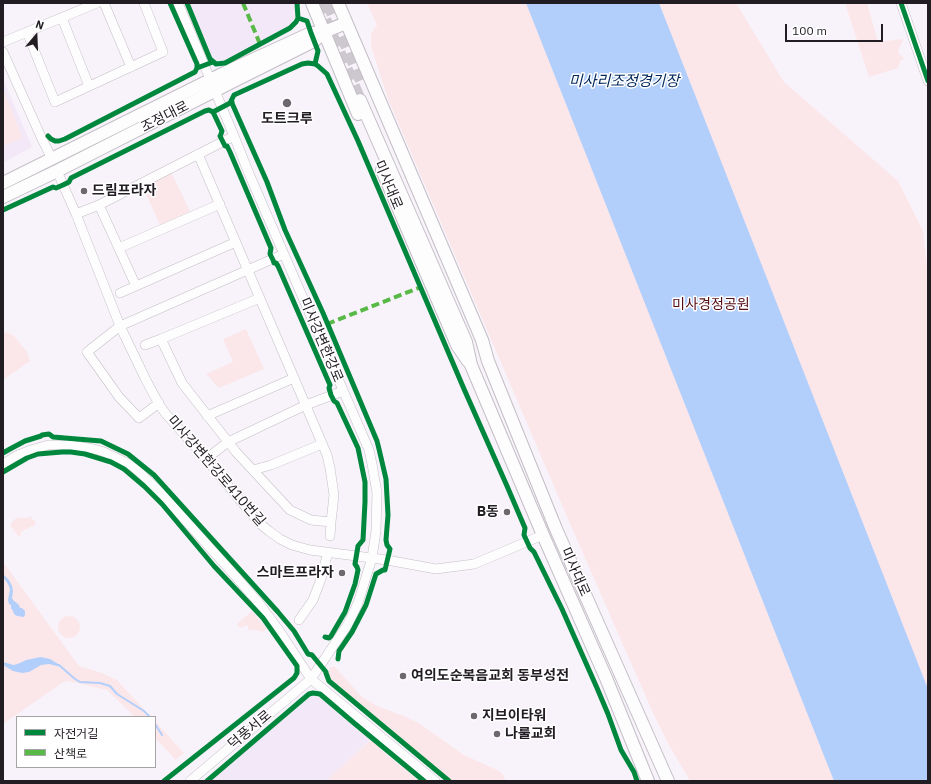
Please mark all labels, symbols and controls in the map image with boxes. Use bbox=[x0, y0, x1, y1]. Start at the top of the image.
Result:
north arrow bbox=[16, 16, 56, 56]
scale bar bbox=[787, 16, 885, 42]
text: N bbox=[34, 17, 46, 33]
text: 100 m bbox=[792, 23, 827, 38]
water label: 미사리조정경기장 bbox=[569, 73, 679, 91]
marker: 도트크루 bbox=[281, 97, 293, 109]
street label: 조정대로 bbox=[138, 98, 192, 136]
place label: 도트크루 bbox=[261, 111, 313, 127]
street label: 미사대로 bbox=[370, 158, 406, 212]
place label: 드림프라자 bbox=[92, 183, 156, 199]
marker: 드림프라자 bbox=[79, 186, 89, 196]
street label: 미사강변한강로 bbox=[296, 295, 346, 385]
park label: 미사경정공원 bbox=[672, 297, 750, 313]
street label: 미사강변한강로410번길 bbox=[163, 412, 269, 530]
place label: B동 bbox=[477, 504, 499, 520]
marker: B동 bbox=[502, 507, 512, 517]
street label: 미사대로 bbox=[557, 545, 593, 599]
place label: 스마트프라자 bbox=[257, 565, 334, 581]
marker: 스마트프라자 bbox=[337, 568, 347, 578]
place label: 여의도순복음교회 동부성전 bbox=[411, 668, 569, 684]
marker: 여의도순복음교회 동부성전 bbox=[398, 671, 408, 681]
street label: 덕풍서로 bbox=[225, 707, 275, 753]
place label: 지브이타워 bbox=[482, 708, 546, 724]
marker: 지브이타워 bbox=[469, 711, 479, 721]
legend bbox=[16, 716, 156, 768]
text: 자전거길 bbox=[54, 726, 98, 741]
place label: 나룰교회 bbox=[505, 726, 557, 742]
marker: 나룰교회 bbox=[492, 729, 502, 739]
text: 산책로 bbox=[54, 746, 87, 761]

